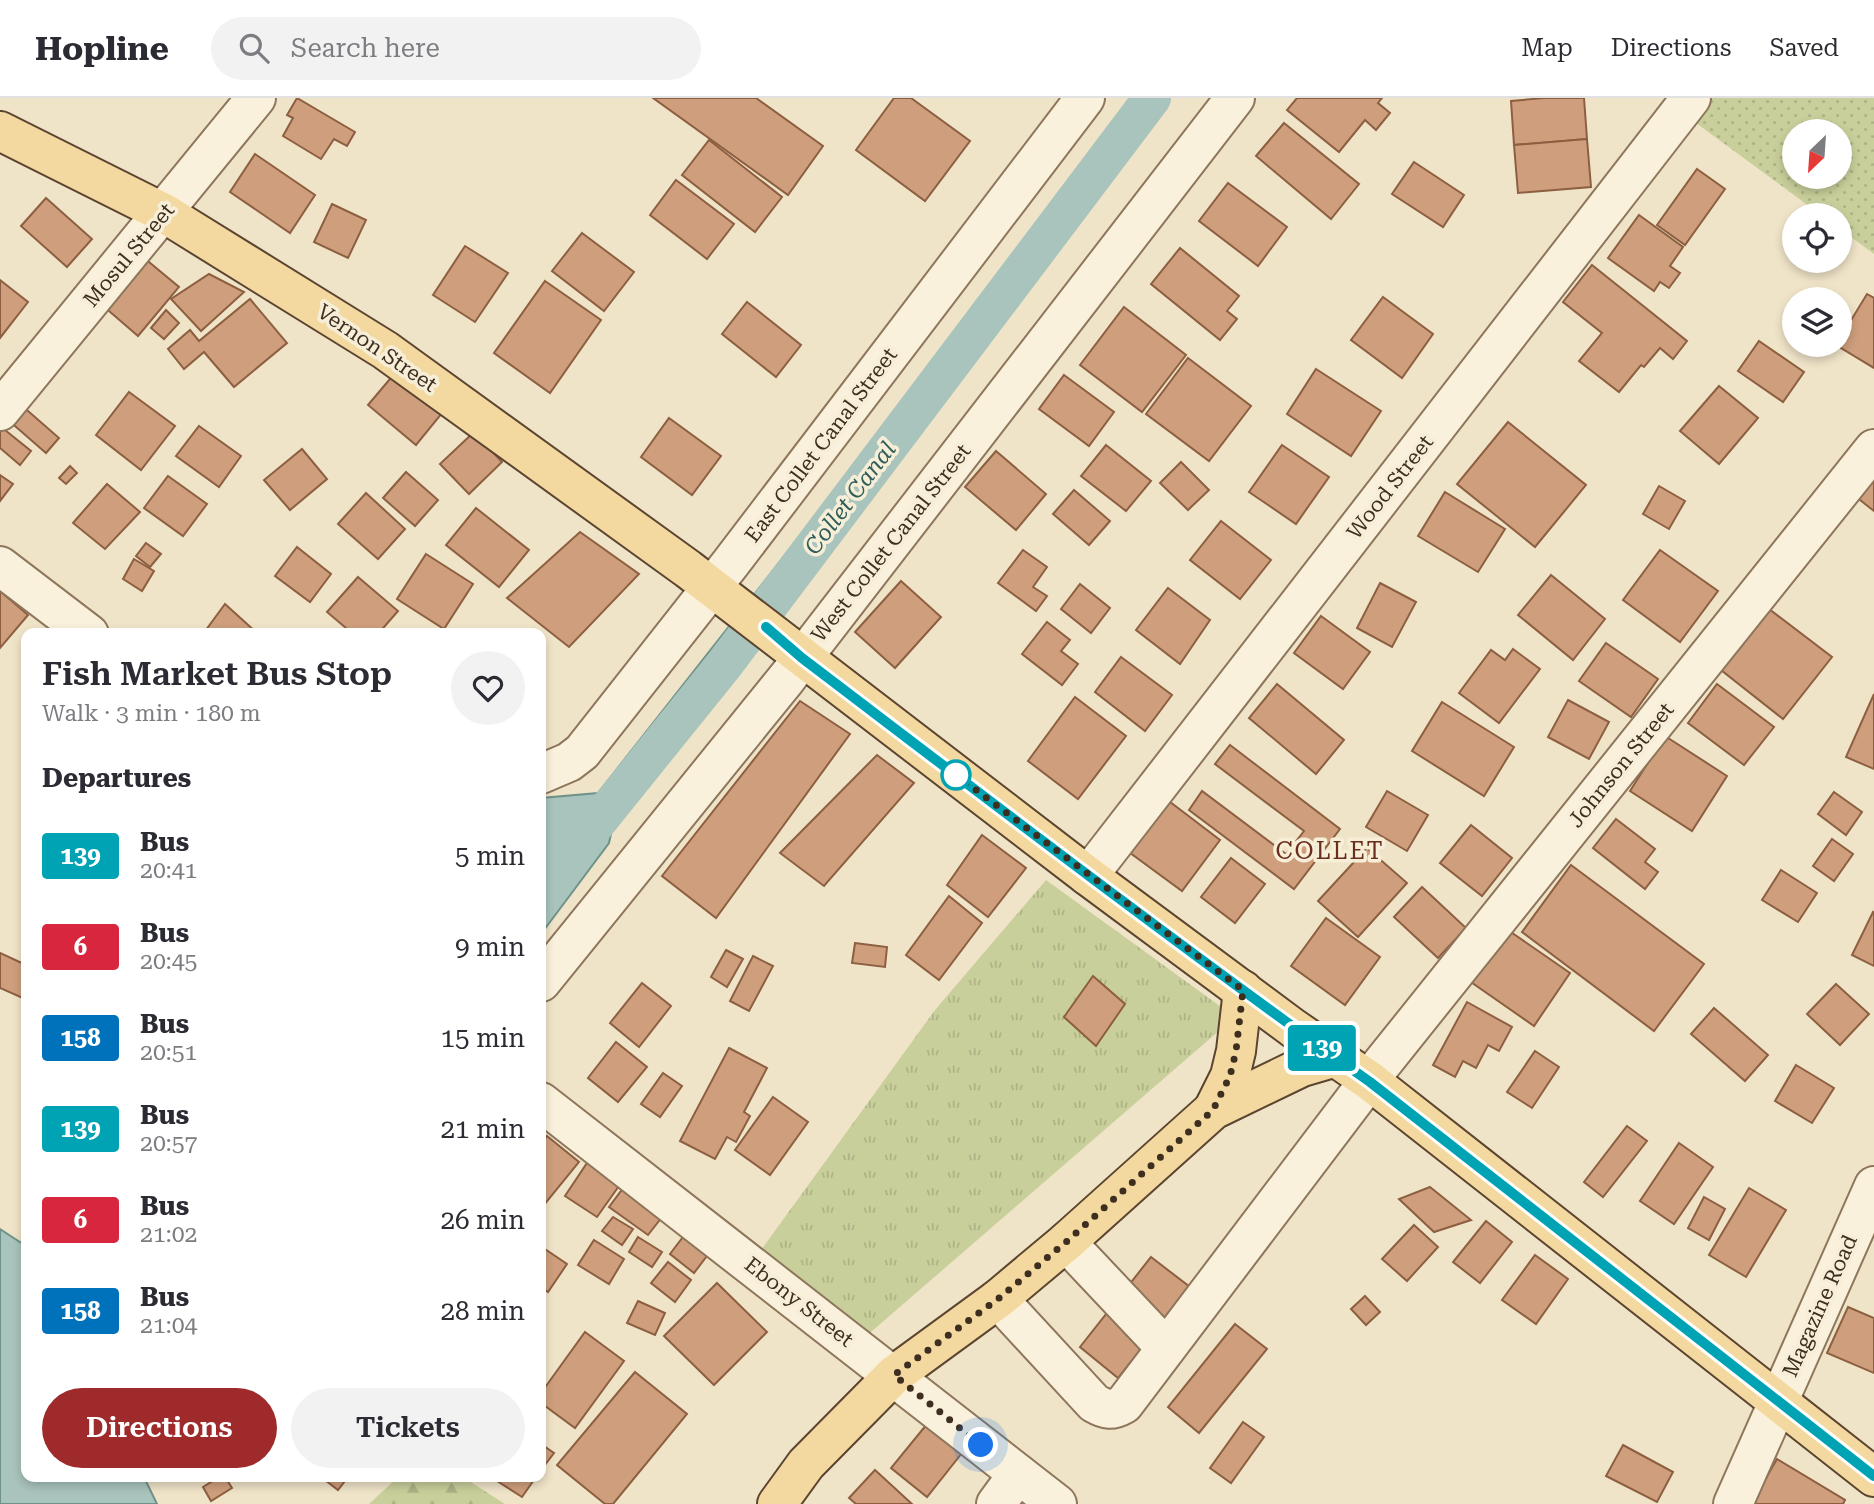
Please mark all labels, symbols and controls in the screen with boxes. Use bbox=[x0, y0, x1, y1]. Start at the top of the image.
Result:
search box bbox=[211, 17, 701, 80]
text: Hopline bbox=[35, 29, 169, 68]
icon: search bbox=[235, 29, 273, 67]
text: Search here bbox=[291, 33, 440, 63]
text: Map bbox=[1521, 34, 1573, 62]
text: Directions bbox=[1611, 34, 1731, 62]
text: Saved bbox=[1769, 34, 1839, 62]
north arrow bbox=[1782, 119, 1852, 189]
map controls bbox=[1782, 119, 1852, 357]
street label: Mosul Street bbox=[79, 198, 179, 312]
button: locate bbox=[1782, 203, 1852, 273]
button: layers bbox=[1782, 287, 1852, 357]
street label: Vernon Street bbox=[313, 299, 442, 397]
street label: East Collet Canal Street bbox=[740, 343, 902, 547]
street label: Wood Street bbox=[1342, 430, 1438, 544]
water label: Collet Canal bbox=[799, 436, 901, 560]
street label: West Collet Canal Street bbox=[806, 439, 976, 647]
button: heart bbox=[451, 651, 525, 725]
text: Fish Market Bus Stop bbox=[42, 654, 392, 693]
street label: Johnson Street bbox=[1563, 698, 1679, 832]
text: Walk · 3 min · 180 m bbox=[42, 700, 261, 727]
unlabelled marker bbox=[941, 760, 971, 790]
text: Departures bbox=[42, 763, 191, 793]
text: Bus bbox=[140, 827, 189, 857]
district label: COLLET bbox=[1275, 837, 1385, 865]
text: 5 min bbox=[455, 841, 525, 871]
text: 139 bbox=[60, 842, 101, 870]
text: 20:41 bbox=[140, 857, 197, 884]
text: Bus bbox=[140, 918, 189, 948]
text: 9 min bbox=[455, 932, 525, 962]
text: 6 bbox=[74, 933, 87, 961]
text: 20:45 bbox=[140, 948, 197, 975]
text: Bus bbox=[140, 1009, 189, 1039]
text: 15 min bbox=[441, 1023, 525, 1053]
text: 158 bbox=[60, 1024, 101, 1052]
line badge: 139 bbox=[1282, 1025, 1362, 1071]
text: 139 bbox=[1302, 1034, 1342, 1062]
text: 20:51 bbox=[140, 1039, 197, 1066]
text: Bus bbox=[140, 1100, 189, 1130]
text: 21 min bbox=[441, 1114, 525, 1144]
text: 139 bbox=[60, 1115, 101, 1143]
text: 20:57 bbox=[140, 1130, 197, 1157]
text: Bus bbox=[140, 1191, 189, 1221]
text: 26 min bbox=[441, 1205, 525, 1235]
text: 6 bbox=[74, 1206, 87, 1234]
text: 21:02 bbox=[140, 1221, 197, 1248]
street label: Magazine Road bbox=[1778, 1231, 1862, 1381]
street label: Ebony Street bbox=[740, 1252, 858, 1352]
text: Bus bbox=[140, 1282, 189, 1312]
text: 28 min bbox=[441, 1296, 525, 1326]
text: 158 bbox=[60, 1297, 101, 1325]
text: 21:04 bbox=[140, 1312, 197, 1339]
button: Directions bbox=[42, 1388, 277, 1468]
button: Tickets bbox=[291, 1388, 525, 1468]
your location bbox=[963, 1427, 998, 1462]

